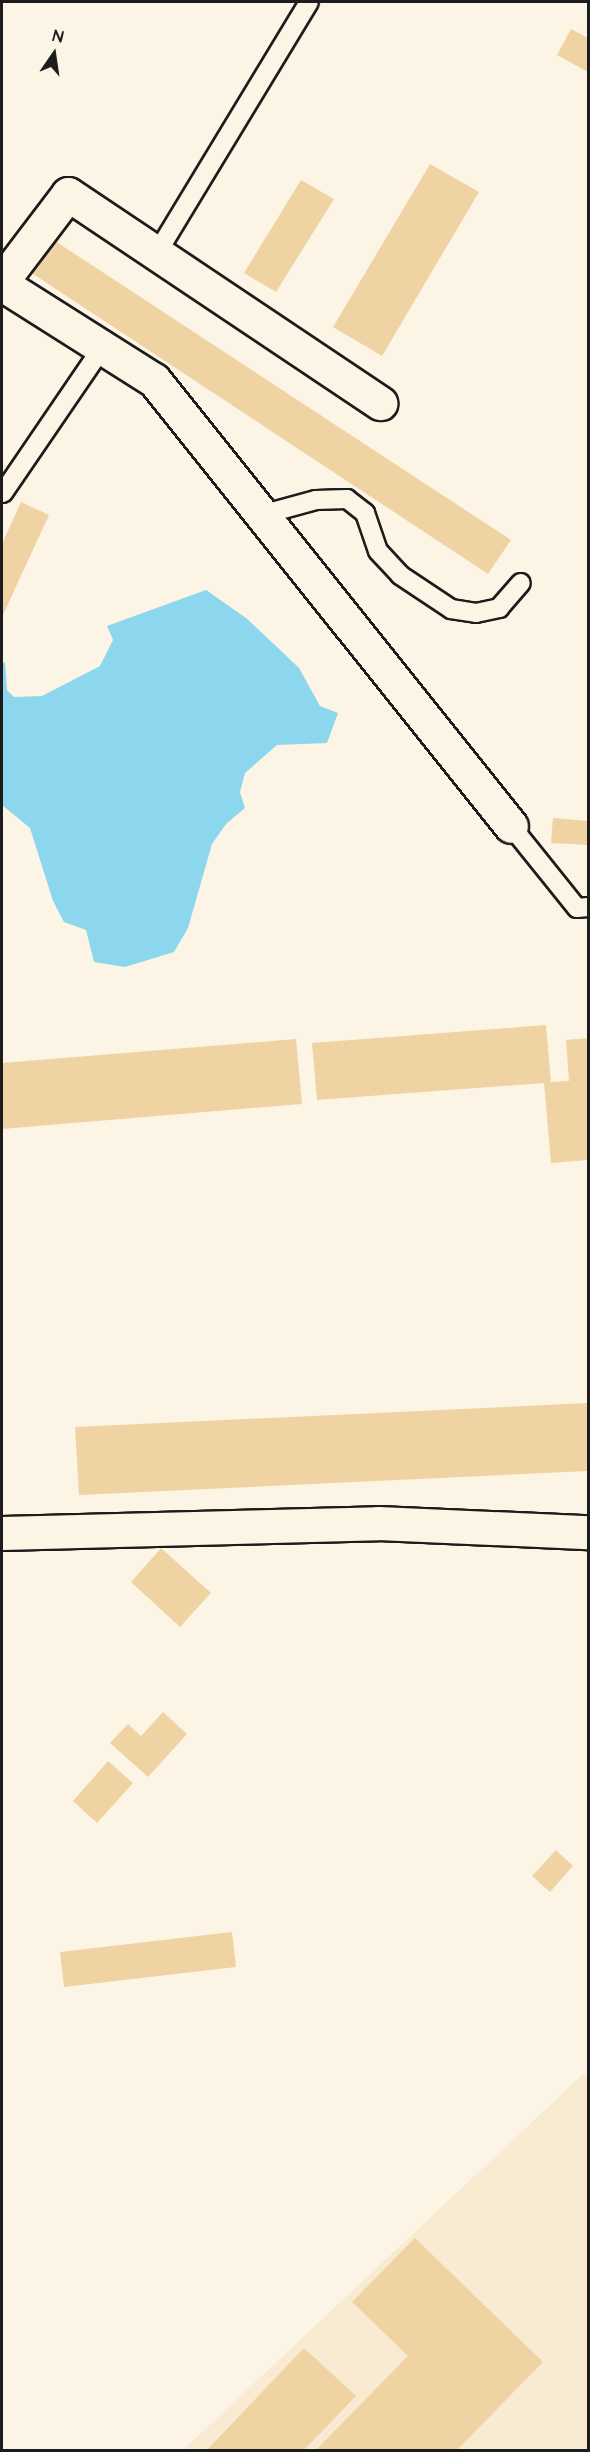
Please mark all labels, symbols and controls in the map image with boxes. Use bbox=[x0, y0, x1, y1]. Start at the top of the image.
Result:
north arrow bbox=[24, 24, 84, 84]
text: N bbox=[51, 25, 65, 48]

